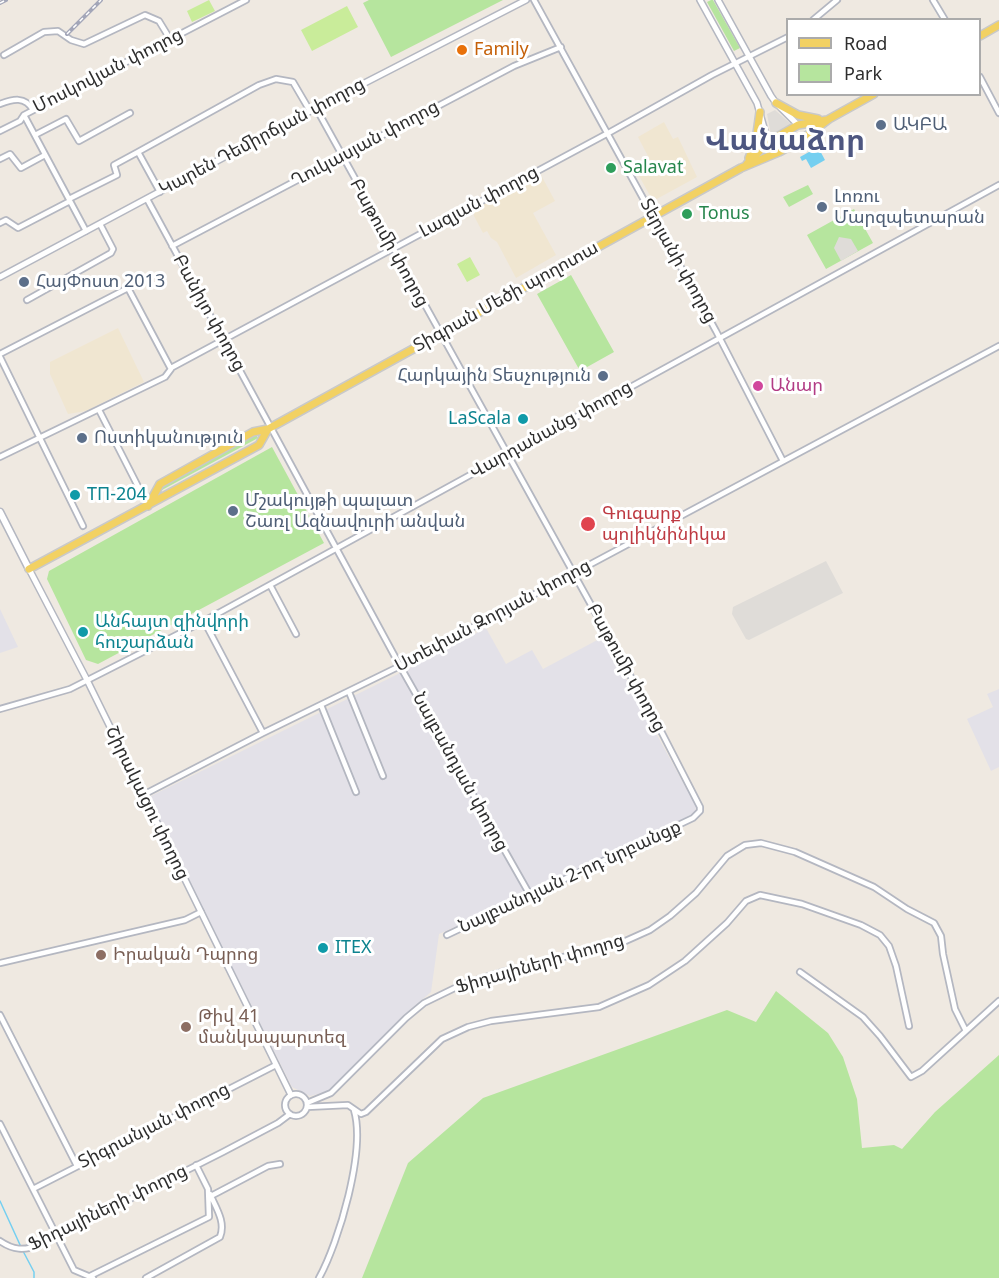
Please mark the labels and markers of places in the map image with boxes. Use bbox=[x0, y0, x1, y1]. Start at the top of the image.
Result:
place label: Family bbox=[474, 39, 529, 61]
marker: Family bbox=[455, 43, 469, 57]
place label: ԱԿԲԱ bbox=[893, 114, 947, 136]
marker: ԱԿԲԱ bbox=[874, 118, 888, 132]
place label: Salavat bbox=[623, 157, 683, 179]
marker: Salavat bbox=[604, 161, 618, 175]
place label: Լոռու Մարզպետարան bbox=[834, 186, 985, 228]
marker: Լոռու Մարզպետարան bbox=[815, 200, 829, 214]
place label: Tonus bbox=[699, 203, 750, 225]
marker: Tonus bbox=[680, 207, 694, 221]
place label: ՀայՓոստ 2013 bbox=[36, 271, 165, 293]
marker: ՀայՓոստ 2013 bbox=[17, 275, 31, 289]
place label: Հարկային Տեսչություն bbox=[397, 365, 591, 387]
marker: Հարկային Տեսչություն bbox=[596, 369, 610, 383]
place label: Անար bbox=[770, 375, 823, 397]
marker: Անար bbox=[751, 379, 765, 393]
place label: LaScala bbox=[448, 408, 511, 430]
marker: LaScala bbox=[516, 412, 530, 426]
place label: Ոստիկանություն bbox=[94, 427, 244, 449]
marker: Ոստիկանություն bbox=[75, 431, 89, 445]
place label: ТП-204 bbox=[87, 484, 147, 506]
marker: ТП-204 bbox=[68, 488, 82, 502]
place label: Մշակույթի պալատ Շառլ Ազնավուրի անվան bbox=[245, 490, 465, 532]
place label: Գուգարք պոլիկնինիկա bbox=[602, 503, 726, 546]
marker: Մշակույթի պալատ Շառլ Ազնավուրի անվան bbox=[226, 504, 240, 518]
marker: Գուգարք պոլիկնինիկա bbox=[579, 515, 597, 533]
place label: Անհայտ զինվորի հուշարձան bbox=[95, 611, 249, 654]
marker: Անհայտ զինվորի հուշարձան bbox=[76, 625, 90, 639]
place label: ITEX bbox=[335, 937, 372, 959]
marker: ITEX bbox=[316, 941, 330, 955]
place label: Իրական Դպրոց bbox=[113, 944, 258, 966]
marker: Իրական Դպրոց bbox=[94, 948, 108, 962]
place label: Թիվ 41 մանկապարտեզ bbox=[198, 1006, 346, 1048]
marker: Թիվ 41 մանկապարտեզ bbox=[179, 1020, 193, 1034]

